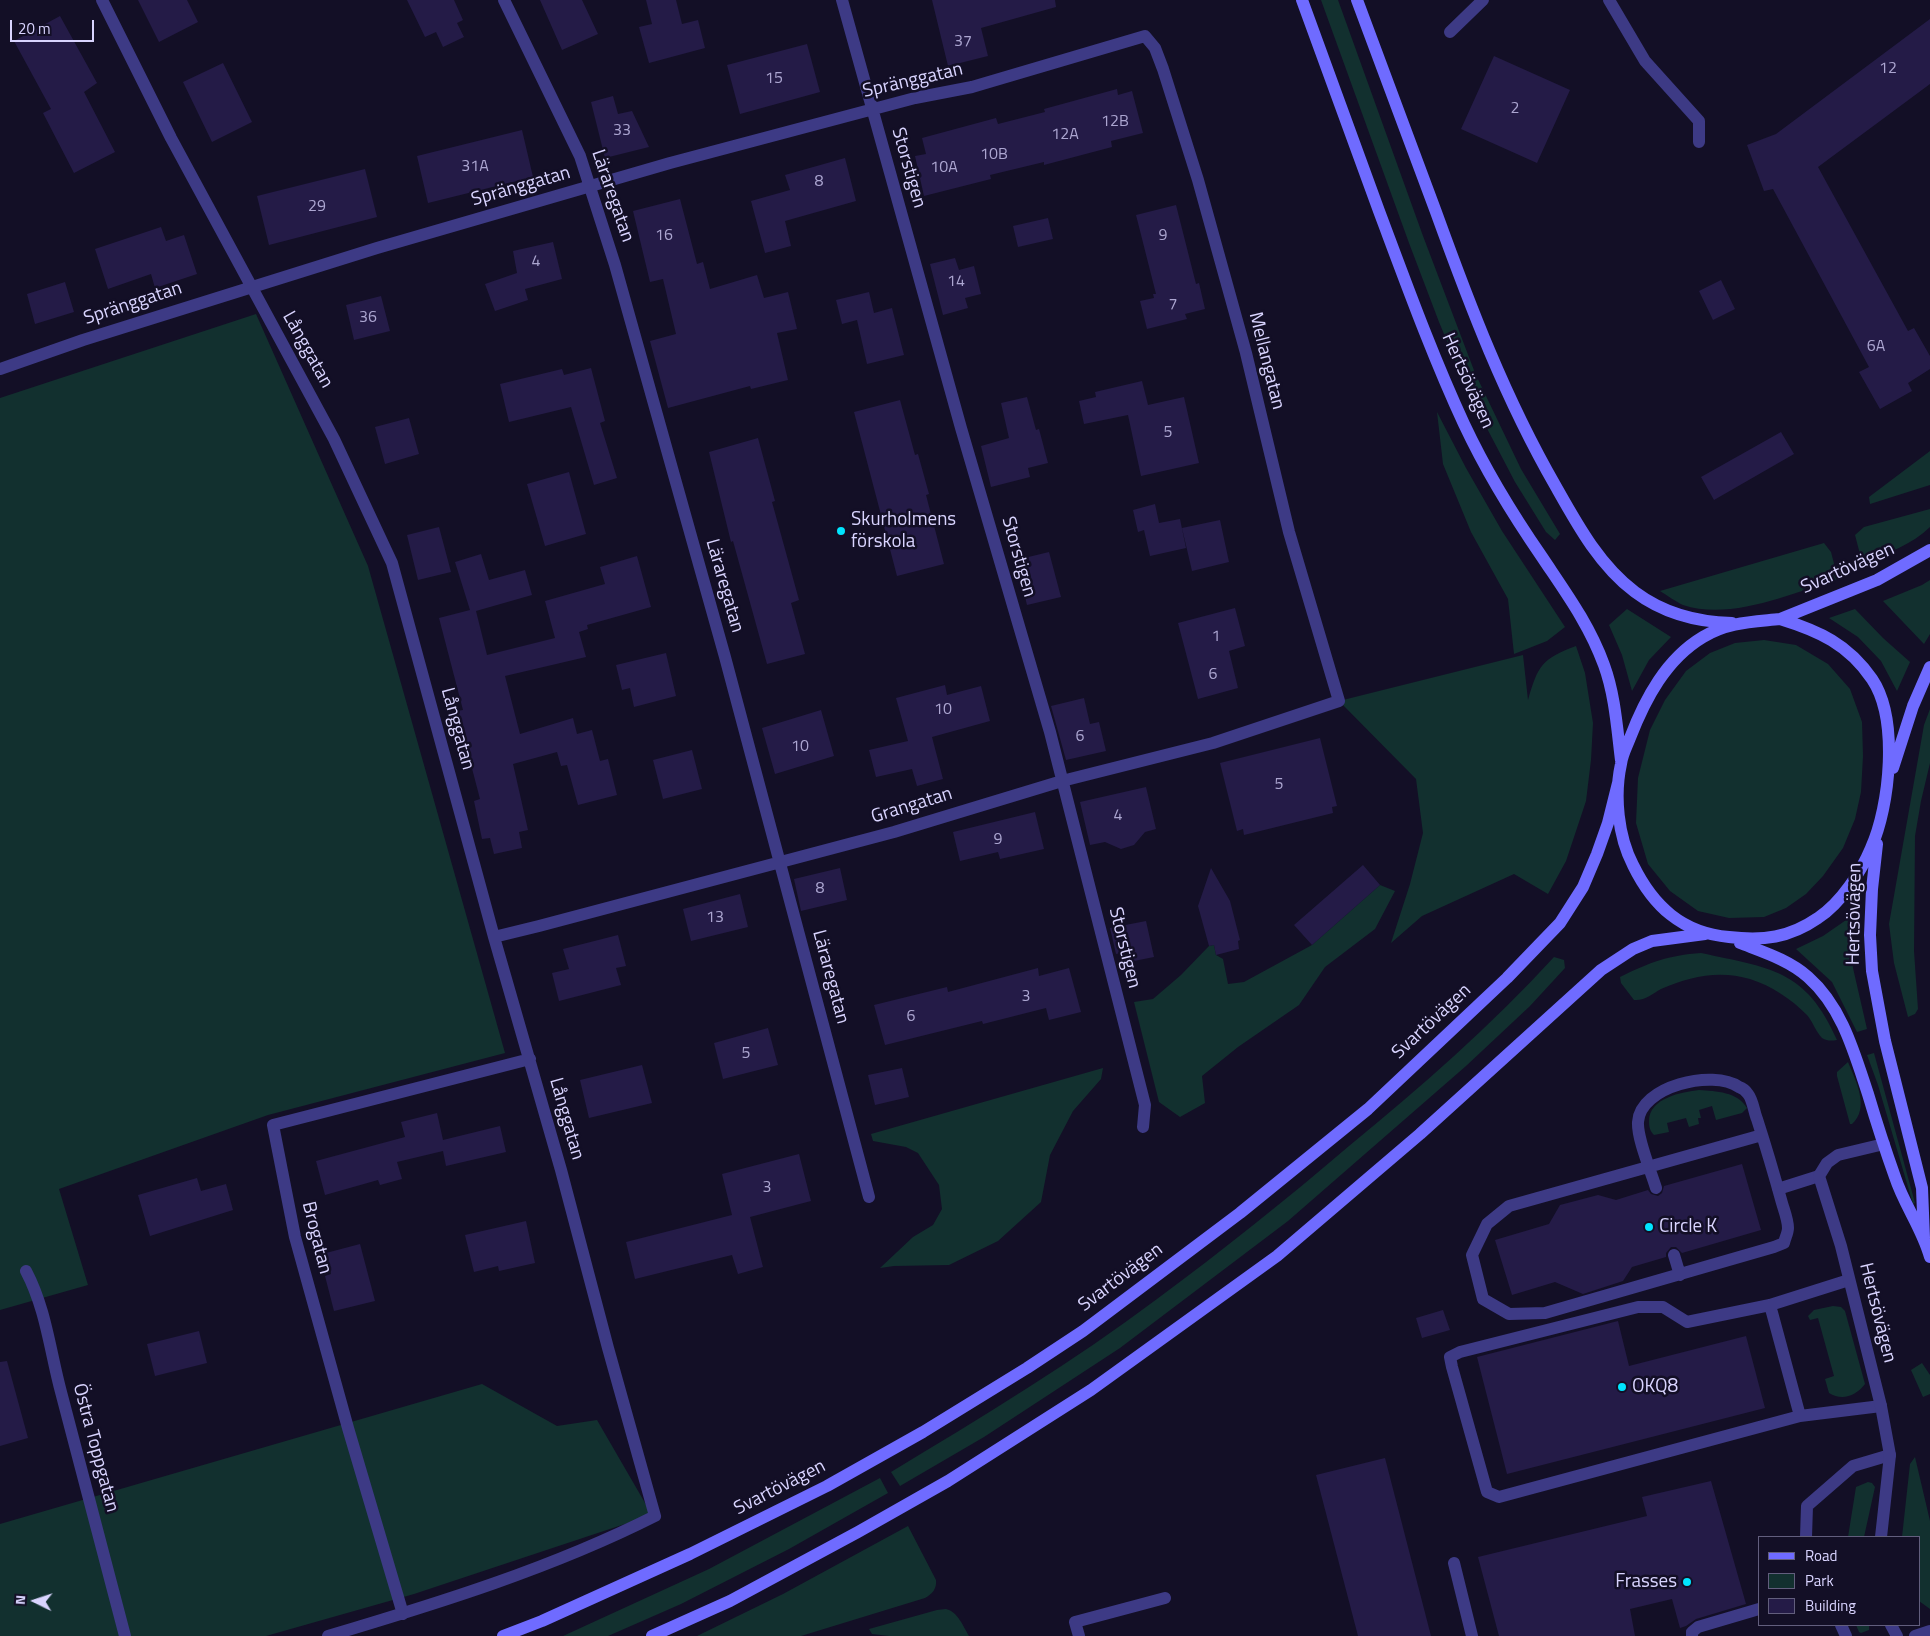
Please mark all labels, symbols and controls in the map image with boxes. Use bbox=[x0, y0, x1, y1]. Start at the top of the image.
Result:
scale bar bbox=[12, 10, 96, 42]
text: 20 m bbox=[18, 17, 51, 40]
house number: 37 bbox=[954, 32, 972, 52]
street label: Spränggatan bbox=[861, 58, 965, 104]
house number: 12 bbox=[1879, 59, 1897, 79]
house number: 15 bbox=[765, 69, 783, 89]
house number: 2 bbox=[1511, 99, 1519, 119]
house number: 12B bbox=[1101, 112, 1129, 132]
house number: 33 bbox=[613, 121, 631, 141]
street label: Storstigen bbox=[886, 125, 930, 211]
house number: 12A bbox=[1051, 125, 1079, 145]
house number: 10B bbox=[980, 145, 1008, 165]
street label: Läraregatan bbox=[586, 147, 638, 245]
house number: 31A bbox=[461, 157, 489, 177]
house number: 10A bbox=[930, 158, 958, 178]
street label: Spränggatan bbox=[469, 162, 573, 212]
house number: 8 bbox=[815, 172, 823, 192]
house number: 29 bbox=[308, 197, 326, 217]
house number: 16 bbox=[655, 226, 673, 246]
house number: 9 bbox=[1159, 226, 1167, 246]
house number: 4 bbox=[532, 252, 540, 272]
house number: 14 bbox=[947, 272, 965, 292]
street label: Spränggatan bbox=[81, 277, 185, 331]
house number: 7 bbox=[1169, 295, 1177, 315]
street label: Långgatan bbox=[277, 308, 337, 392]
house number: 36 bbox=[359, 308, 377, 328]
street label: Mellangatan bbox=[1243, 310, 1289, 412]
street label: Hertsövägen bbox=[1436, 330, 1498, 432]
house number: 6A bbox=[1867, 337, 1885, 357]
house number: 5 bbox=[1164, 423, 1172, 443]
place label: Skurholmens förskola bbox=[851, 509, 956, 553]
street label: Storstigen bbox=[996, 514, 1040, 600]
marker: Skurholmens förskola bbox=[835, 525, 847, 537]
street label: Läraregatan bbox=[700, 537, 748, 635]
street label: Svartövägen bbox=[1798, 538, 1898, 600]
house number: 1 bbox=[1212, 627, 1220, 647]
house number: 6 bbox=[1209, 665, 1217, 685]
street label: Långgatan bbox=[435, 685, 479, 773]
house number: 10 bbox=[934, 700, 952, 720]
house number: 6 bbox=[1076, 727, 1084, 747]
house number: 10 bbox=[791, 737, 809, 757]
house number: 5 bbox=[1275, 775, 1283, 795]
street label: Grangatan bbox=[869, 783, 955, 829]
house number: 4 bbox=[1114, 806, 1122, 826]
house number: 9 bbox=[994, 830, 1002, 850]
street label: Hertsövägen bbox=[1843, 863, 1867, 965]
house number: 8 bbox=[816, 879, 824, 899]
street label: Storstigen bbox=[1103, 905, 1145, 991]
house number: 13 bbox=[706, 908, 724, 928]
street label: Läraregatan bbox=[807, 928, 853, 1026]
street label: Svartövägen bbox=[1388, 980, 1476, 1064]
house number: 3 bbox=[1022, 987, 1030, 1007]
house number: 6 bbox=[907, 1007, 915, 1027]
house number: 5 bbox=[742, 1044, 750, 1064]
street label: Långgatan bbox=[543, 1075, 589, 1163]
house number: 3 bbox=[763, 1178, 771, 1198]
street label: Brogatan bbox=[296, 1199, 336, 1277]
place label: Circle K bbox=[1659, 1216, 1717, 1238]
marker: Circle K bbox=[1643, 1221, 1655, 1233]
street label: Svartövägen bbox=[1074, 1239, 1168, 1317]
street label: Hertsövägen bbox=[1854, 1261, 1900, 1365]
place label: OKQ8 bbox=[1632, 1376, 1678, 1398]
street label: Östra Toppgatan bbox=[67, 1381, 123, 1515]
marker: OKQ8 bbox=[1616, 1381, 1628, 1393]
street label: Svartövägen bbox=[730, 1455, 830, 1521]
legend bbox=[1758, 1536, 1920, 1626]
text: Road bbox=[1805, 1544, 1837, 1567]
text: Park bbox=[1805, 1569, 1834, 1592]
place label: Frasses bbox=[1615, 1571, 1677, 1593]
north arrow bbox=[10, 1576, 60, 1626]
marker: Frasses bbox=[1681, 1576, 1693, 1588]
text: N bbox=[9, 1594, 30, 1605]
text: Building bbox=[1805, 1594, 1856, 1617]

